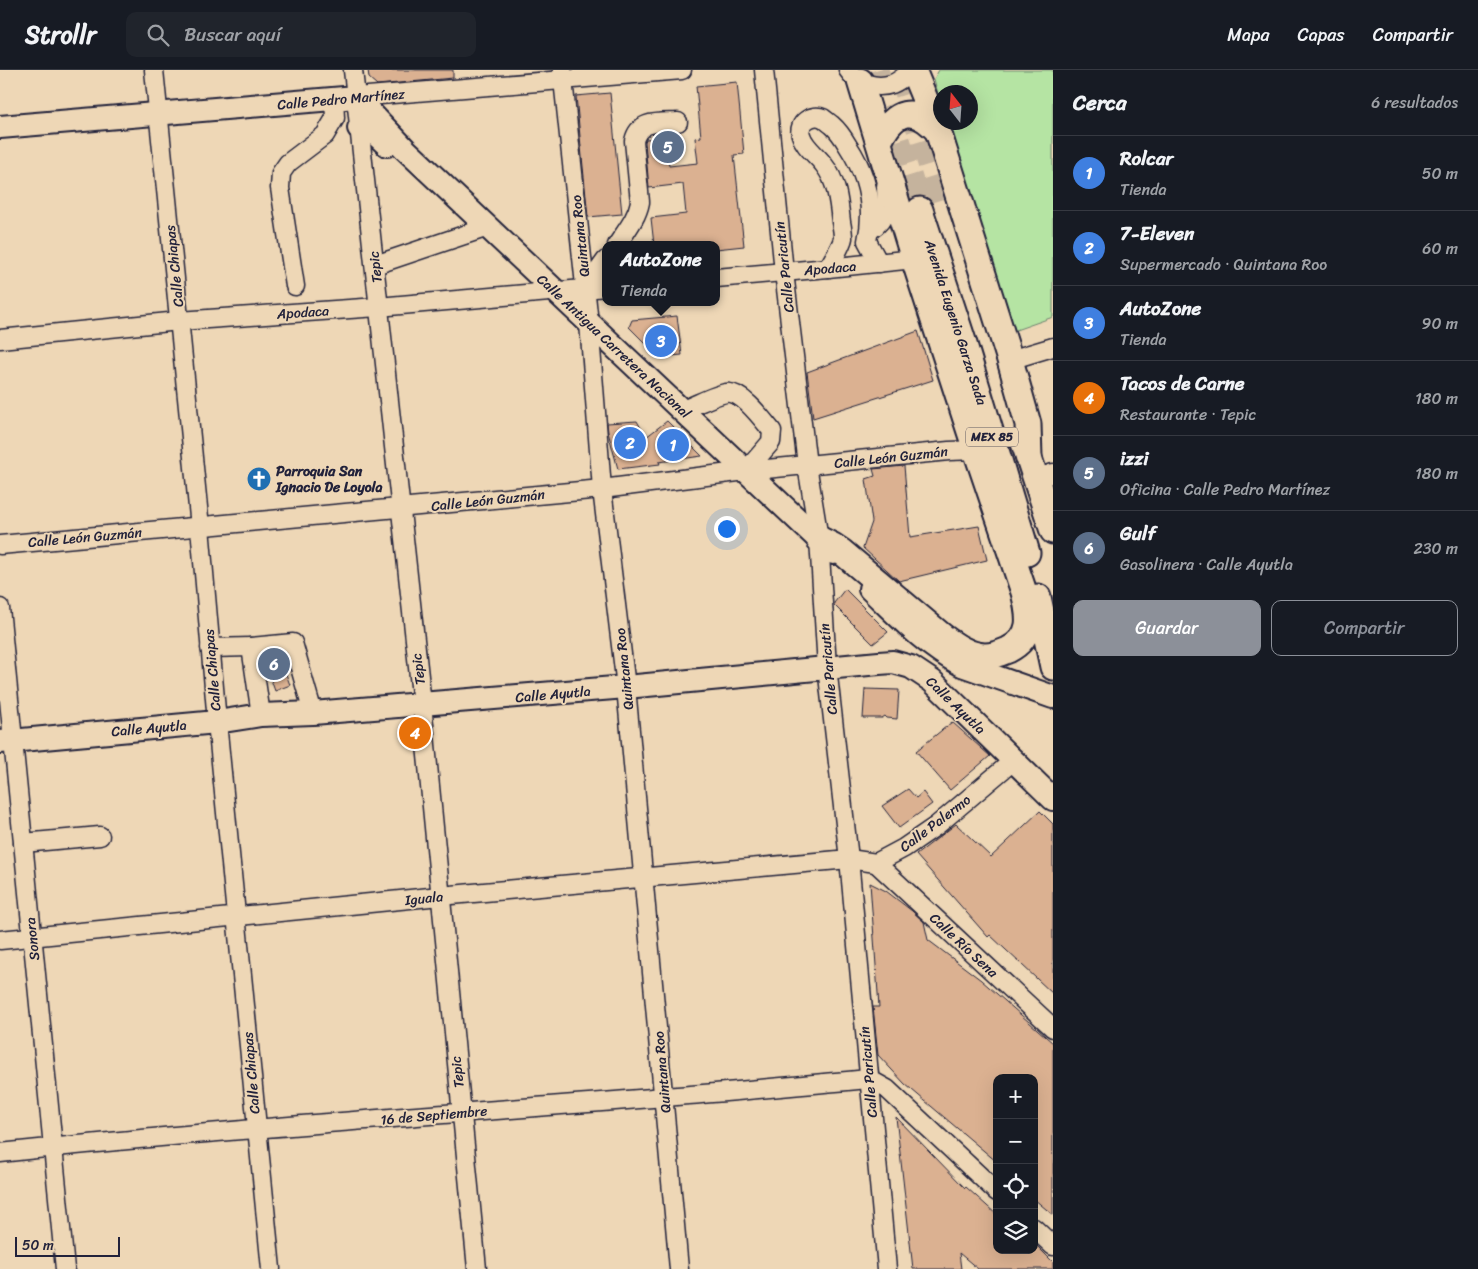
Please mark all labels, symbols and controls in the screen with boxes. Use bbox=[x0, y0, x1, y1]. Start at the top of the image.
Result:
search box bbox=[126, 12, 476, 57]
text: Strollr bbox=[25, 14, 96, 56]
text: Buscar aquí bbox=[184, 18, 281, 51]
text: Mapa bbox=[1227, 19, 1270, 51]
text: Capas bbox=[1298, 19, 1345, 51]
text: Compartir bbox=[1373, 19, 1453, 51]
icon: search bbox=[144, 21, 172, 49]
street label: Calle Pedro Martínez bbox=[276, 81, 406, 118]
text: Cerca bbox=[1073, 84, 1127, 122]
north arrow bbox=[933, 85, 978, 130]
text: 6 resultados bbox=[1371, 88, 1458, 117]
pin: 5 bbox=[652, 128, 684, 166]
text: Rolcar bbox=[1120, 142, 1173, 175]
text: 1 bbox=[1086, 159, 1092, 188]
text: 50 m bbox=[1422, 159, 1458, 188]
text: Tienda bbox=[1120, 175, 1167, 204]
street label: Quintana Roo bbox=[564, 194, 597, 278]
text: 7-Eleven bbox=[1120, 217, 1194, 250]
street label: Calle Paricutín bbox=[767, 220, 802, 314]
street label: Calle Chiapas bbox=[158, 223, 191, 308]
text: 2 bbox=[1084, 234, 1094, 263]
text: 60 m bbox=[1422, 234, 1458, 263]
street label: Avenida Eugenio Garza Sada bbox=[917, 235, 994, 409]
popup bbox=[602, 241, 720, 306]
text: AutoZone bbox=[620, 243, 702, 276]
street label: Tepic bbox=[361, 250, 390, 284]
text: Supermercado · Quintana Roo bbox=[1120, 250, 1327, 279]
street label: Apodaca bbox=[802, 254, 857, 283]
street label: Calle Antigua Carretera Nacional bbox=[531, 268, 697, 426]
text: Tienda bbox=[620, 276, 667, 305]
text: AutoZone bbox=[1120, 292, 1201, 325]
street label: Apodaca bbox=[275, 298, 330, 327]
text: 3 bbox=[1085, 309, 1093, 338]
text: 90 m bbox=[1422, 309, 1458, 338]
pin: 3 bbox=[645, 322, 677, 360]
text: Tienda bbox=[1120, 325, 1167, 354]
text: Tacos de Carne bbox=[1120, 367, 1245, 400]
text: 4 bbox=[1084, 384, 1094, 413]
text: 180 m bbox=[1415, 384, 1458, 413]
text: Restaurante · Tepic bbox=[1120, 400, 1256, 429]
pin: 2 bbox=[614, 424, 646, 462]
pin: 1 bbox=[657, 426, 689, 464]
road number: MEX 85 bbox=[966, 428, 1018, 447]
street label: Calle León Guzmán bbox=[833, 439, 950, 476]
text: izzi bbox=[1120, 442, 1149, 475]
place label: Parroquia San Ignacio De Loyola bbox=[275, 459, 383, 500]
text: 5 bbox=[1084, 459, 1094, 488]
text: 180 m bbox=[1415, 459, 1458, 488]
church icon: Parroquia San Ignacio De Loyola bbox=[246, 466, 272, 492]
text: Oficina · Calle Pedro Martínez bbox=[1120, 475, 1330, 504]
street label: Calle León Guzmán bbox=[430, 482, 547, 519]
your location bbox=[714, 516, 740, 542]
text: Gulf bbox=[1120, 517, 1156, 550]
street label: Calle León Guzmán bbox=[27, 520, 144, 555]
text: 6 bbox=[1084, 534, 1094, 563]
text: 230 m bbox=[1413, 534, 1458, 563]
text: Gasolinera · Calle Ayutla bbox=[1120, 550, 1293, 579]
button: Guardar bbox=[1073, 600, 1261, 656]
button: Compartir bbox=[1271, 600, 1458, 656]
street label: Calle Paricutín bbox=[812, 622, 845, 716]
street label: Calle Chiapas bbox=[196, 627, 229, 712]
street label: Quintana Roo bbox=[608, 627, 641, 711]
pin: 6 bbox=[258, 645, 290, 683]
street label: Tepic bbox=[404, 652, 433, 686]
street label: Calle Ayutla bbox=[920, 670, 992, 741]
street label: Calle Ayutla bbox=[514, 679, 592, 710]
street label: Calle Ayutla bbox=[110, 713, 188, 744]
pin: 4 bbox=[399, 714, 431, 752]
street label: Calle Palermo bbox=[894, 788, 977, 859]
street label: Iguala bbox=[403, 884, 444, 913]
street label: Calle Río Sena bbox=[923, 907, 1005, 985]
street label: Sonora bbox=[18, 916, 47, 962]
street label: Calle Paricutín bbox=[852, 1025, 885, 1119]
street label: Calle Chiapas bbox=[235, 1030, 268, 1115]
street label: Quintana Roo bbox=[646, 1030, 679, 1114]
street label: Tepic bbox=[443, 1055, 472, 1089]
map controls bbox=[993, 1074, 1038, 1254]
button: + bbox=[993, 1074, 1038, 1119]
street label: 16 de Septiembre bbox=[380, 1098, 488, 1133]
button: − bbox=[993, 1119, 1038, 1164]
button: locate bbox=[993, 1164, 1038, 1209]
button: layers bbox=[993, 1209, 1038, 1254]
text: 50 m bbox=[22, 1233, 54, 1258]
scale bar bbox=[15, 1234, 120, 1257]

